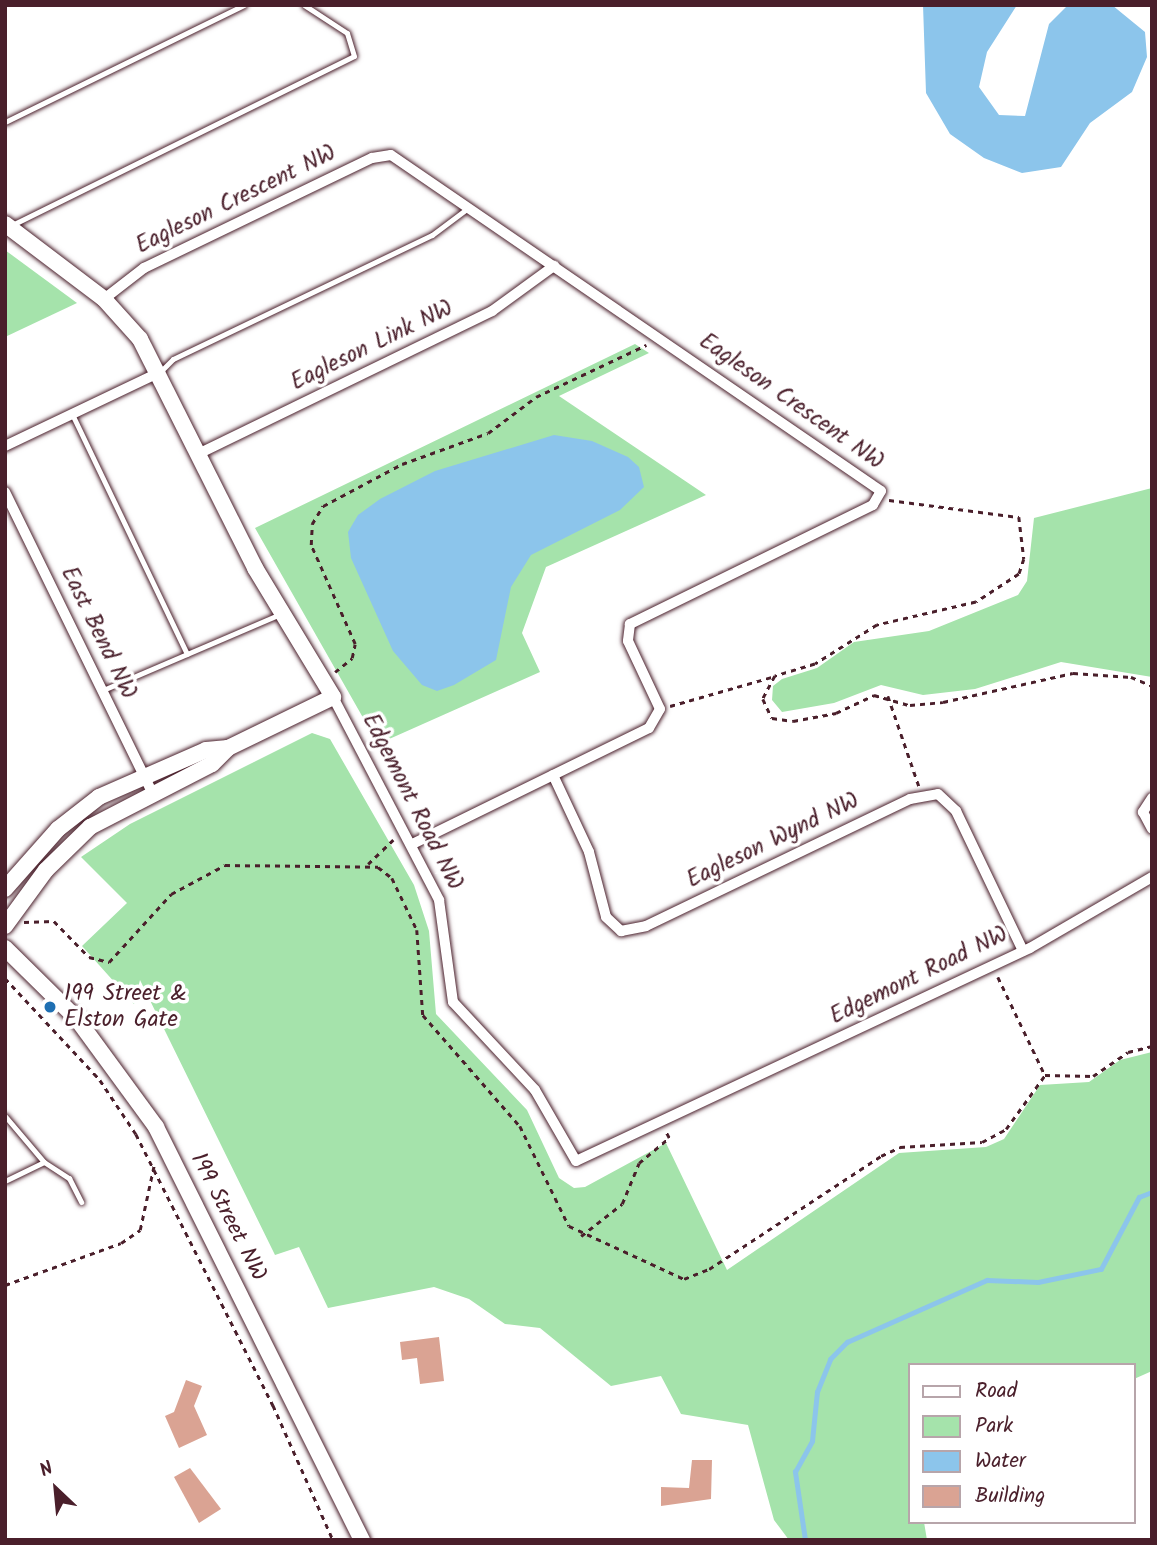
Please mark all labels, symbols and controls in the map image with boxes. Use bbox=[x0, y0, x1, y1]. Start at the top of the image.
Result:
street label: Eagleson Crescent NW bbox=[132, 140, 340, 260]
street label: Eagleson Link NW bbox=[287, 295, 457, 397]
street label: Eagleson Crescent NW bbox=[693, 328, 889, 476]
street label: East Bend NW bbox=[54, 562, 142, 704]
street label: Edgemont Road NW bbox=[356, 709, 468, 895]
street label: Eagleson Wynd NW bbox=[682, 787, 864, 895]
street label: Edgemont Road NW bbox=[826, 921, 1012, 1031]
place label: 199 Street & Elston Gate bbox=[64, 980, 187, 1034]
marker: 199 Street & Elston Gate bbox=[42, 999, 58, 1015]
street label: 199 Street NW bbox=[184, 1148, 272, 1286]
legend bbox=[908, 1363, 1136, 1524]
text: Road bbox=[975, 1375, 1017, 1408]
text: Park bbox=[975, 1410, 1013, 1443]
text: Water bbox=[975, 1445, 1026, 1478]
north arrow bbox=[21, 1454, 91, 1524]
text: N bbox=[35, 1454, 59, 1486]
text: Building bbox=[975, 1480, 1045, 1513]

